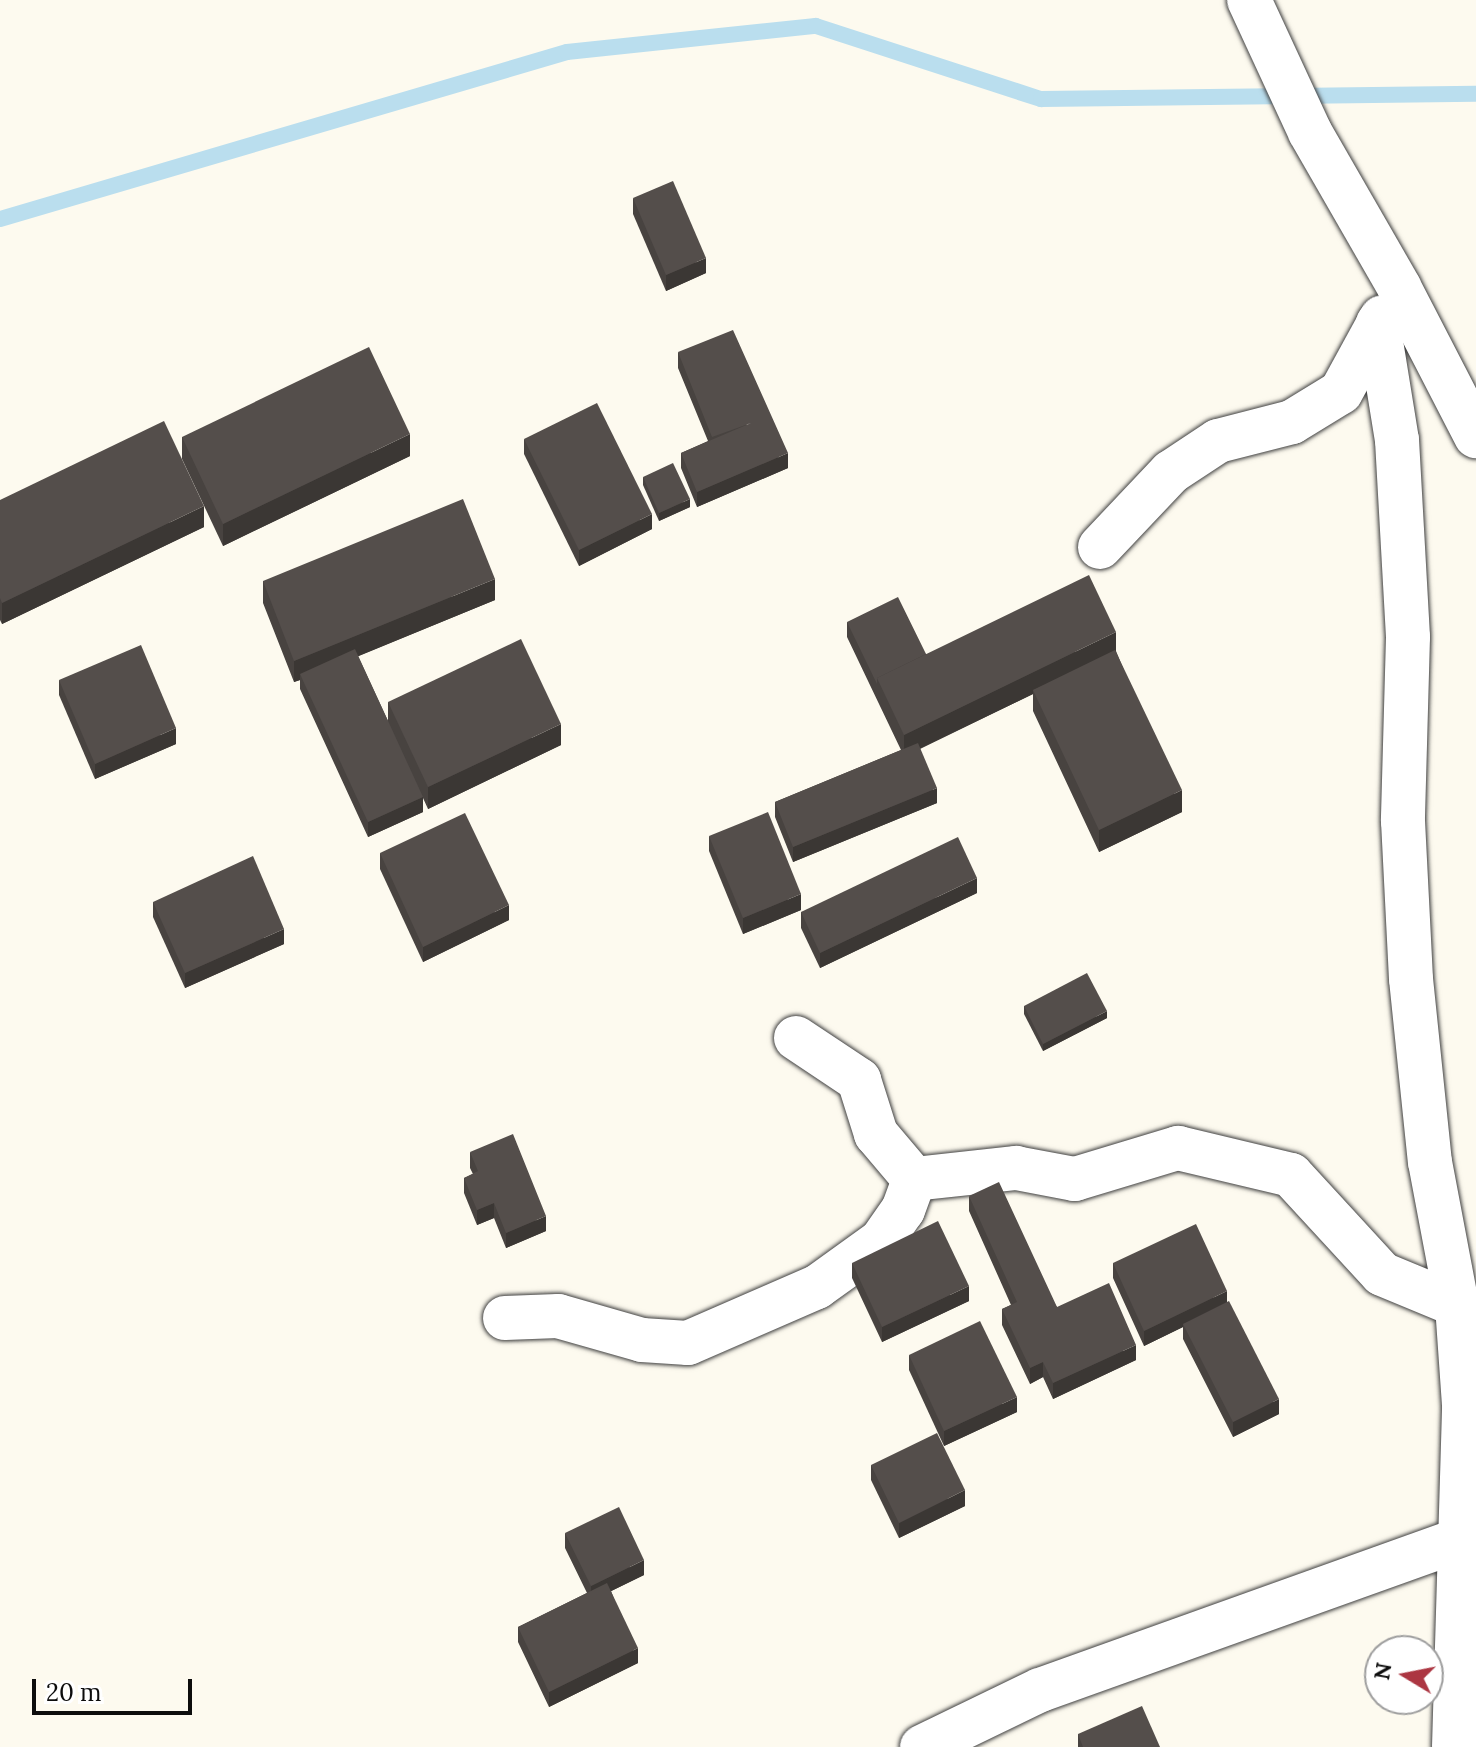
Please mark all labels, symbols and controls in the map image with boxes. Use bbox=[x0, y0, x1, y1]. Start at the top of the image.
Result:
north arrow bbox=[1364, 1635, 1444, 1715]
text: N bbox=[1367, 1660, 1398, 1682]
scale bar bbox=[36, 1663, 196, 1713]
text: 20 m bbox=[46, 1677, 102, 1708]

